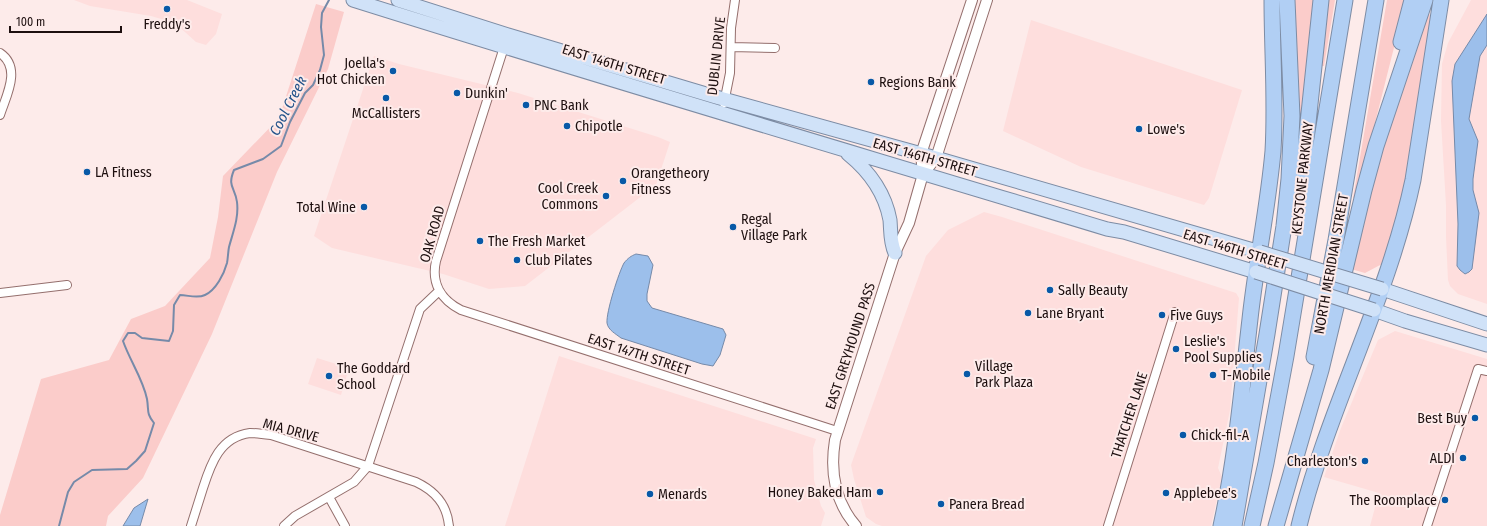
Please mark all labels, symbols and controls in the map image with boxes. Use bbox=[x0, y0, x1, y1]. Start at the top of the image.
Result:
marker: Freddy's bbox=[162, 4, 172, 14]
scale bar bbox=[10, 8, 121, 34]
text: 100 m bbox=[16, 15, 45, 29]
place label: Freddy's bbox=[144, 16, 190, 33]
street label: DUBLIN DRIVE bbox=[704, 16, 729, 96]
street label: EAST 146TH STREET bbox=[560, 41, 668, 88]
place label: Joella's Hot Chicken bbox=[317, 55, 385, 88]
marker: Joella's Hot Chicken bbox=[388, 66, 398, 76]
water label: Cool Creek bbox=[265, 73, 311, 139]
place label: Regions Bank bbox=[879, 74, 956, 91]
marker: Regions Bank bbox=[866, 77, 876, 87]
place label: Dunkin' bbox=[465, 85, 508, 102]
marker: Dunkin' bbox=[452, 88, 462, 98]
marker: McCallisters bbox=[381, 93, 391, 103]
place label: PNC Bank bbox=[534, 97, 589, 114]
marker: PNC Bank bbox=[521, 100, 531, 110]
place label: McCallisters bbox=[352, 105, 420, 122]
place label: Chipotle bbox=[575, 118, 623, 135]
marker: Chipotle bbox=[562, 121, 572, 131]
place label: Lowe's bbox=[1147, 121, 1185, 138]
street label: KEYSTONE PARKWAY bbox=[1288, 121, 1317, 235]
marker: Lowe's bbox=[1134, 124, 1144, 134]
street label: EAST 146TH STREET bbox=[871, 135, 979, 181]
place label: LA Fitness bbox=[95, 164, 152, 181]
place label: Orangetheory Fitness bbox=[631, 165, 710, 198]
marker: LA Fitness bbox=[82, 167, 92, 177]
marker: Orangetheory Fitness bbox=[618, 176, 628, 186]
place label: Cool Creek Commons bbox=[538, 180, 598, 213]
marker: Cool Creek Commons bbox=[601, 191, 611, 201]
street label: NORTH MERIDIAN STREET bbox=[1311, 192, 1352, 335]
place label: Total Wine bbox=[296, 199, 356, 216]
marker: Total Wine bbox=[359, 202, 369, 212]
street label: OAK ROAD bbox=[416, 204, 449, 265]
place label: Regal Village Park bbox=[741, 211, 808, 244]
marker: Regal Village Park bbox=[728, 222, 738, 232]
street label: EAST 146TH STREET bbox=[1181, 226, 1289, 273]
place label: The Fresh Market bbox=[488, 233, 586, 250]
marker: The Fresh Market bbox=[475, 236, 485, 246]
place label: Club Pilates bbox=[525, 252, 592, 269]
marker: Club Pilates bbox=[512, 255, 522, 265]
street label: EAST GREYHOUND PASS bbox=[822, 280, 879, 412]
place label: Sally Beauty bbox=[1058, 282, 1129, 299]
marker: Sally Beauty bbox=[1045, 285, 1055, 295]
place label: Lane Bryant bbox=[1036, 305, 1104, 322]
place label: Five Guys bbox=[1170, 307, 1223, 324]
marker: Lane Bryant bbox=[1023, 308, 1033, 318]
marker: Five Guys bbox=[1157, 310, 1167, 320]
street label: EAST 147TH STREET bbox=[586, 330, 693, 379]
place label: Leslie's Pool Supplies bbox=[1184, 333, 1262, 366]
marker: Leslie's Pool Supplies bbox=[1171, 344, 1181, 354]
place label: Village Park Plaza bbox=[975, 358, 1033, 391]
place label: The Goddard School bbox=[337, 360, 410, 393]
place label: T-Mobile bbox=[1221, 367, 1271, 384]
marker: Village Park Plaza bbox=[962, 369, 972, 379]
street label: THATCHER LANE bbox=[1108, 370, 1151, 460]
marker: T-Mobile bbox=[1208, 370, 1218, 380]
marker: The Goddard School bbox=[324, 371, 334, 381]
place label: Best Buy bbox=[1417, 410, 1468, 427]
marker: Best Buy bbox=[1470, 413, 1480, 423]
street label: MIA DRIVE bbox=[261, 415, 321, 446]
place label: Chick-fil-A bbox=[1191, 427, 1250, 444]
marker: Chick-fil-A bbox=[1178, 430, 1188, 440]
place label: ALDI bbox=[1430, 450, 1455, 467]
place label: Charleston's bbox=[1287, 453, 1357, 470]
marker: ALDI bbox=[1458, 453, 1468, 463]
marker: Charleston's bbox=[1360, 456, 1370, 466]
place label: Honey Baked Ham bbox=[768, 484, 872, 501]
place label: Applebee's bbox=[1174, 485, 1237, 502]
place label: Menards bbox=[658, 486, 707, 503]
marker: Honey Baked Ham bbox=[875, 487, 885, 497]
marker: Applebee's bbox=[1161, 488, 1171, 498]
marker: Menards bbox=[645, 489, 655, 499]
place label: The Roomplace bbox=[1349, 492, 1437, 509]
marker: The Roomplace bbox=[1440, 495, 1450, 505]
place label: Panera Bread bbox=[949, 496, 1025, 513]
marker: Panera Bread bbox=[936, 499, 946, 509]

